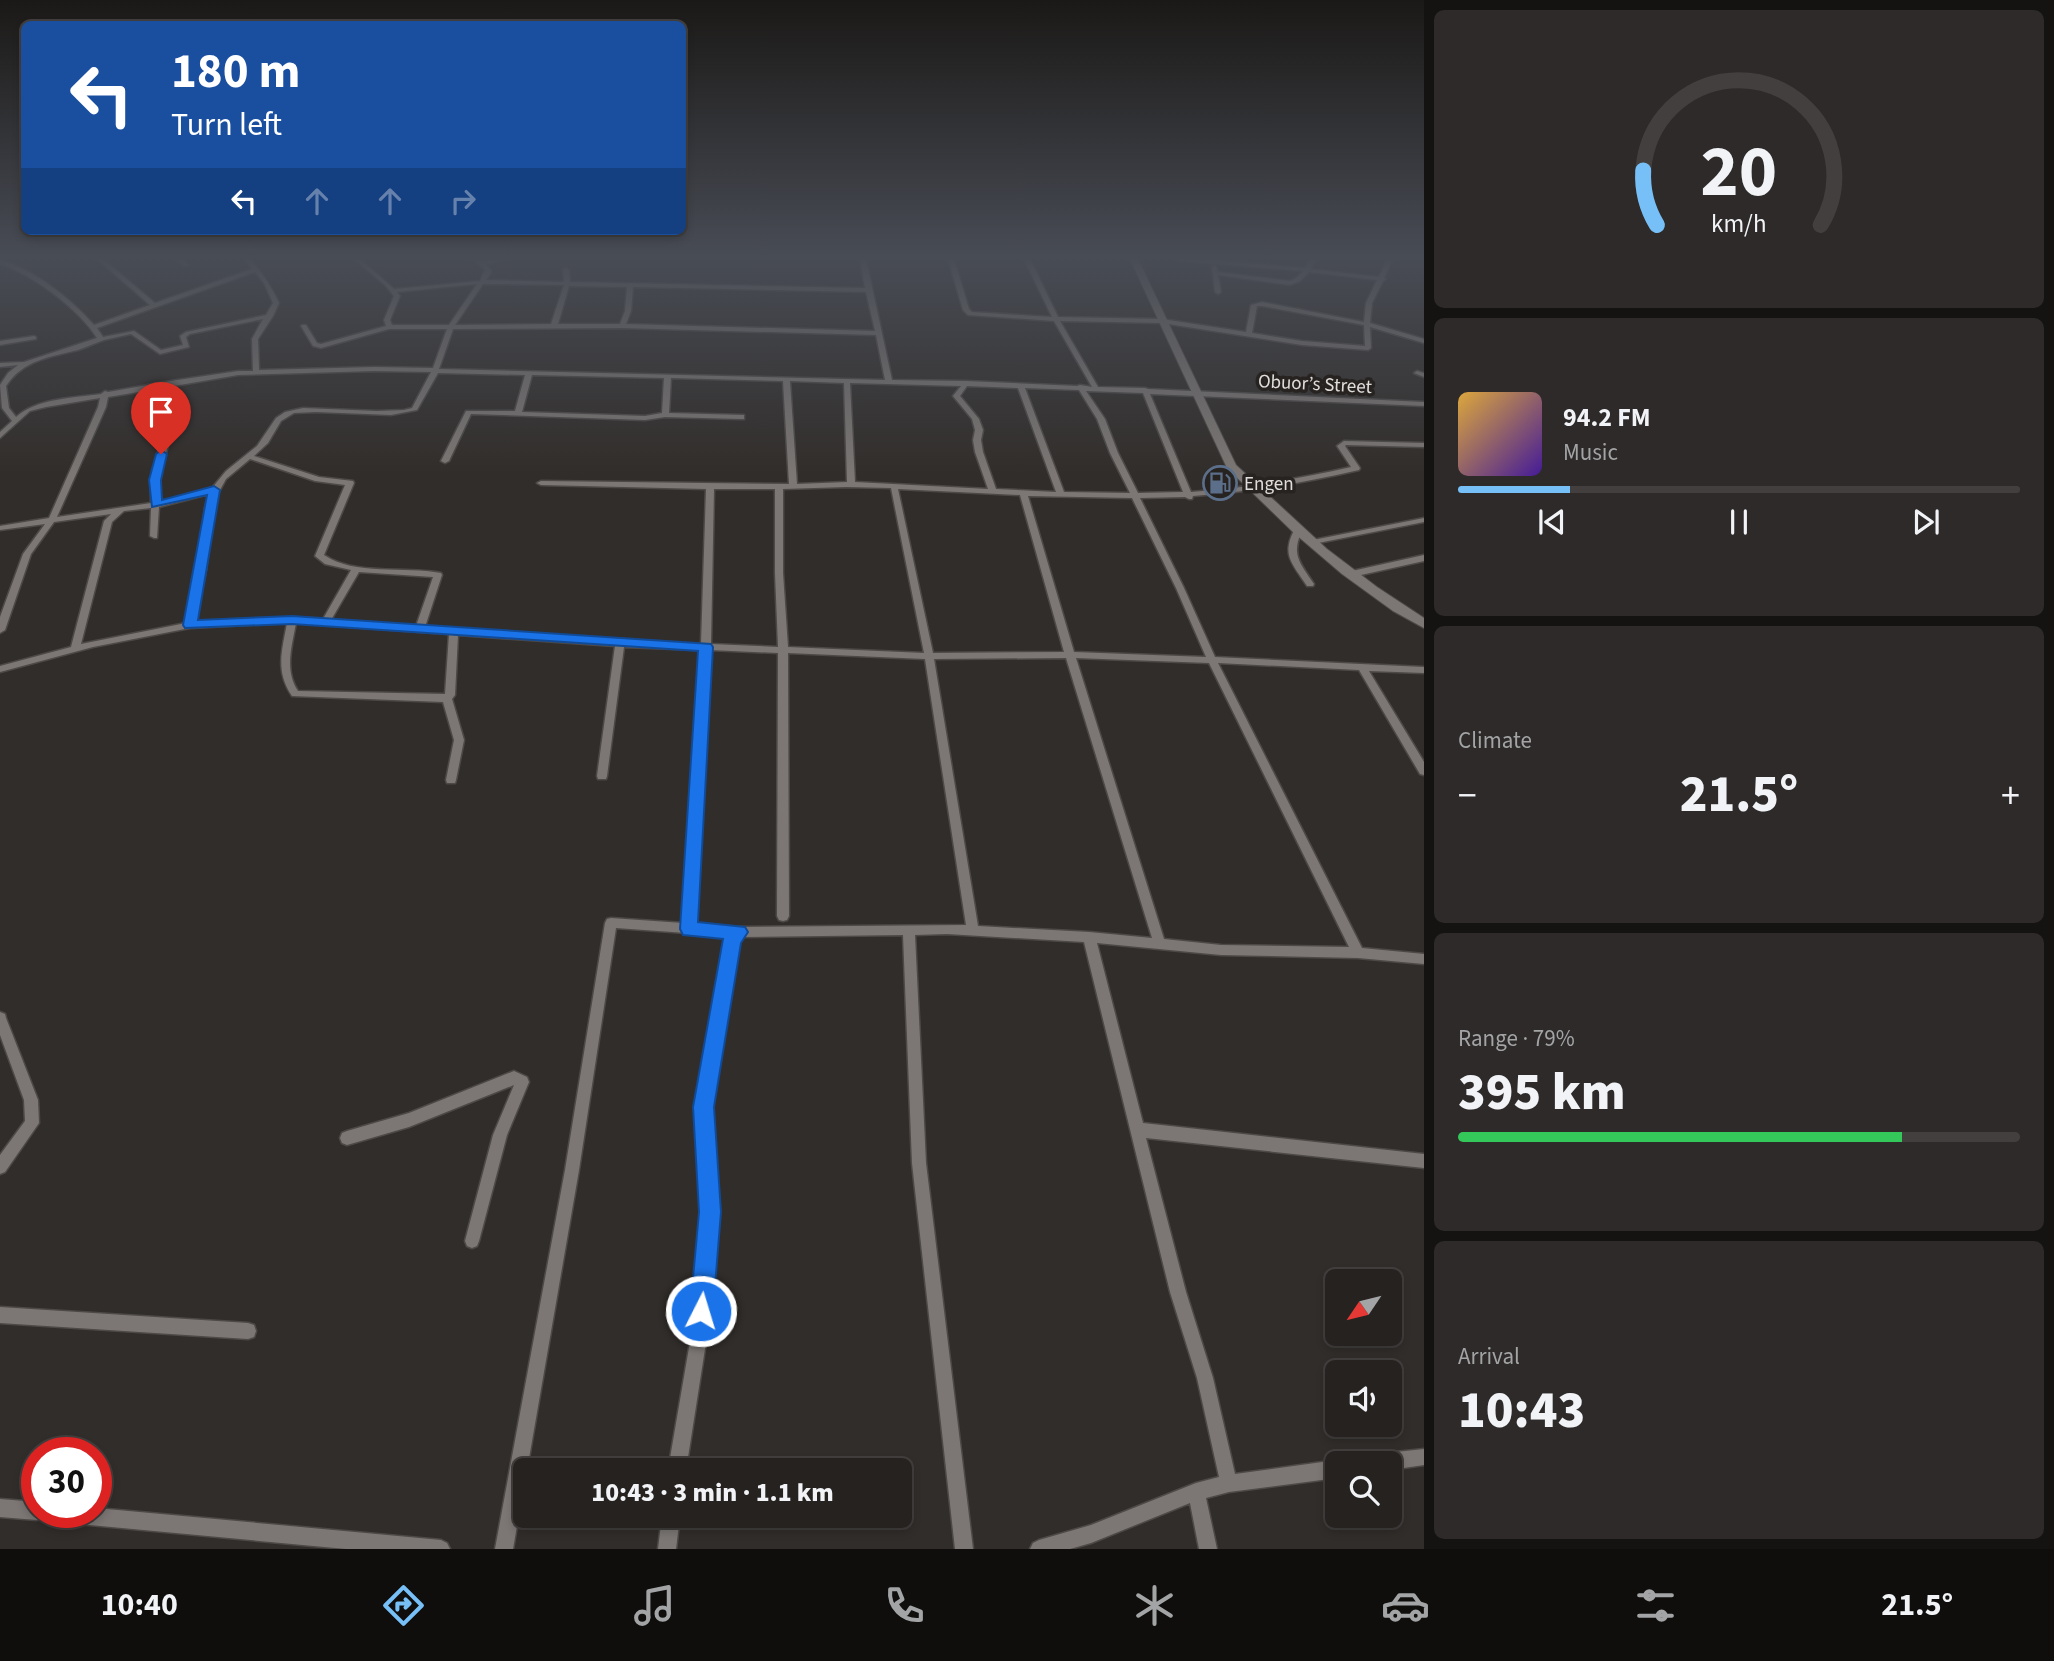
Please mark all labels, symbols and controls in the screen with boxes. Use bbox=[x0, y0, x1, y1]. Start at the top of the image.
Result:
text: 180 m bbox=[171, 37, 300, 107]
icon: left bbox=[56, 49, 147, 140]
text: Turn left bbox=[171, 102, 282, 148]
text: 20 bbox=[1701, 120, 1777, 224]
icon: left bbox=[225, 182, 263, 220]
icon: ahead bbox=[298, 182, 336, 220]
icon: ahead bbox=[371, 182, 409, 220]
icon: right bbox=[444, 182, 482, 220]
text: km/h bbox=[1711, 206, 1767, 242]
street label: Obuor’s Street bbox=[1257, 368, 1373, 401]
pin bbox=[131, 382, 191, 454]
icon: arrive bbox=[142, 393, 180, 431]
text: 94.2 FM bbox=[1563, 399, 1651, 436]
text: Music bbox=[1563, 436, 1618, 469]
fuel station icon: Engen bbox=[1201, 464, 1239, 502]
place label: Engen bbox=[1244, 471, 1294, 498]
icon: previous bbox=[1533, 503, 1571, 541]
icon: pause bbox=[1720, 503, 1758, 541]
icon: next bbox=[1907, 503, 1945, 541]
text: Climate bbox=[1458, 724, 1532, 757]
text: 21.5° bbox=[1680, 758, 1798, 832]
text: − bbox=[1458, 769, 1477, 823]
text: + bbox=[2001, 769, 2020, 823]
text: Range · 79% bbox=[1458, 1022, 1575, 1055]
text: 395 km bbox=[1458, 1056, 1626, 1130]
north arrow bbox=[1325, 1269, 1402, 1346]
map controls bbox=[1325, 1269, 1402, 1528]
position arrow bbox=[664, 1274, 738, 1348]
text: Arrival bbox=[1458, 1340, 1520, 1373]
button: sound bbox=[1325, 1360, 1402, 1437]
text: 10:43 bbox=[1458, 1374, 1585, 1448]
speed limit sign: 30 bbox=[21, 1437, 112, 1528]
button: search bbox=[1325, 1451, 1402, 1528]
text: 10:43 · 3 min · 1.1 km bbox=[591, 1474, 834, 1511]
icon: directions bbox=[379, 1581, 428, 1630]
icon: music bbox=[630, 1581, 679, 1630]
icon: phone bbox=[880, 1581, 929, 1630]
icon: climate bbox=[1130, 1581, 1179, 1630]
icon: car bbox=[1381, 1581, 1430, 1630]
icon: filters bbox=[1631, 1581, 1680, 1630]
text: 10:40 bbox=[101, 1582, 178, 1628]
text: 21.5° bbox=[1881, 1582, 1953, 1628]

